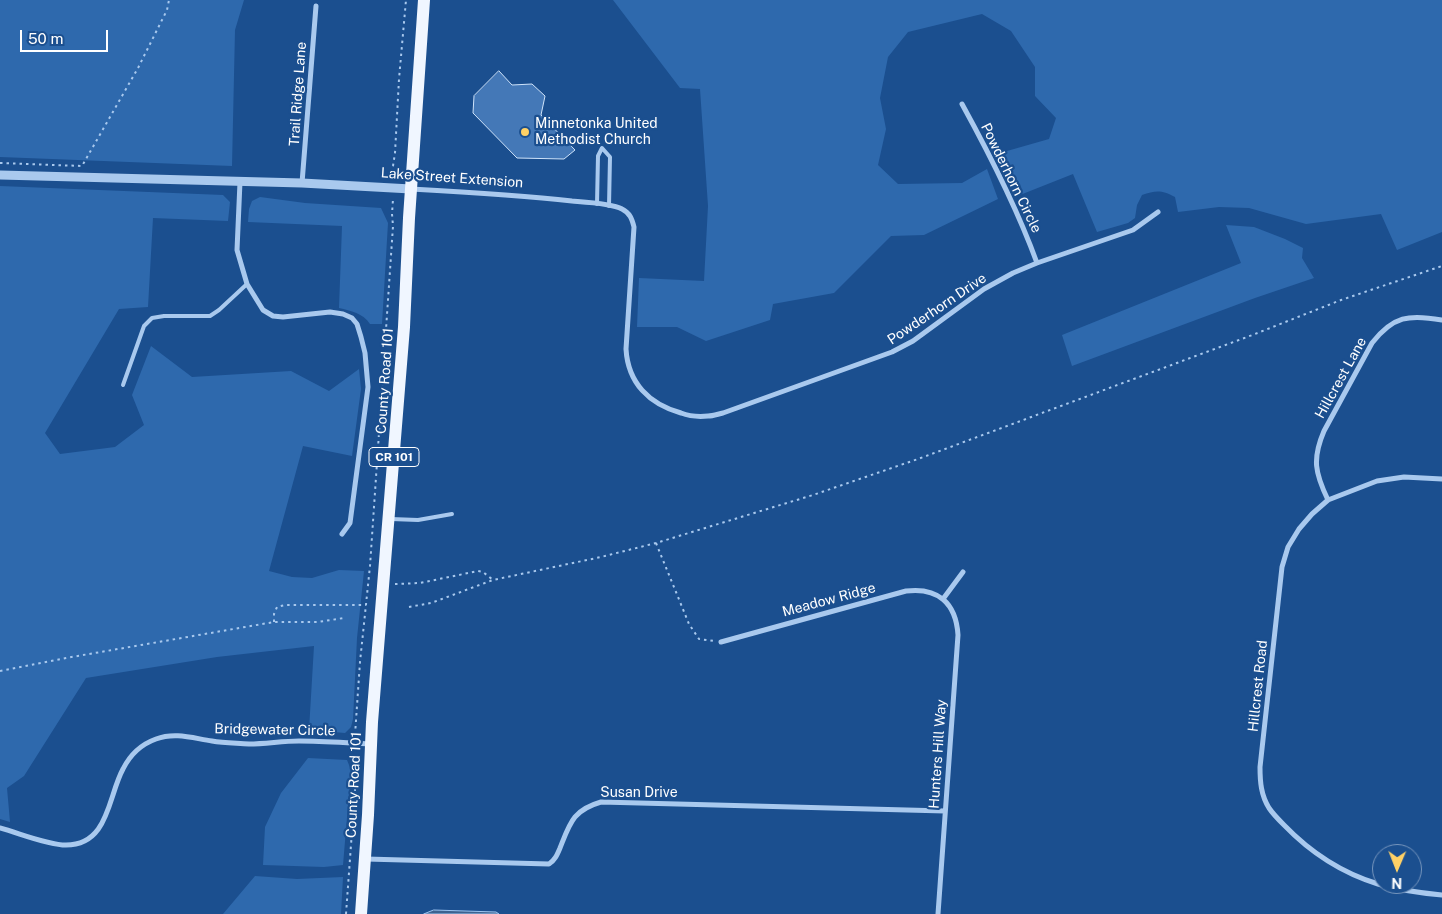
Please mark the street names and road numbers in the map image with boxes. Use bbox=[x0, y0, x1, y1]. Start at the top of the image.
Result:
street label: Trail Ridge Lane bbox=[286, 41, 310, 147]
street label: Powderhorn Circle bbox=[977, 120, 1045, 236]
street label: Lake Street Extension bbox=[380, 165, 524, 191]
street label: Powderhorn Drive bbox=[884, 270, 990, 348]
street label: County Road 101 bbox=[373, 327, 397, 435]
street label: Hillcrest Lane bbox=[1312, 334, 1370, 422]
road number: CR 101 bbox=[369, 448, 419, 467]
street label: Meadow Ridge bbox=[780, 579, 878, 621]
street label: Hillcrest Road bbox=[1245, 639, 1271, 733]
street label: Hunters Hill Way bbox=[926, 699, 950, 809]
street label: Bridgewater Circle bbox=[214, 721, 336, 739]
street label: County Road 101 bbox=[343, 731, 365, 839]
street label: Susan Drive bbox=[600, 785, 678, 801]

